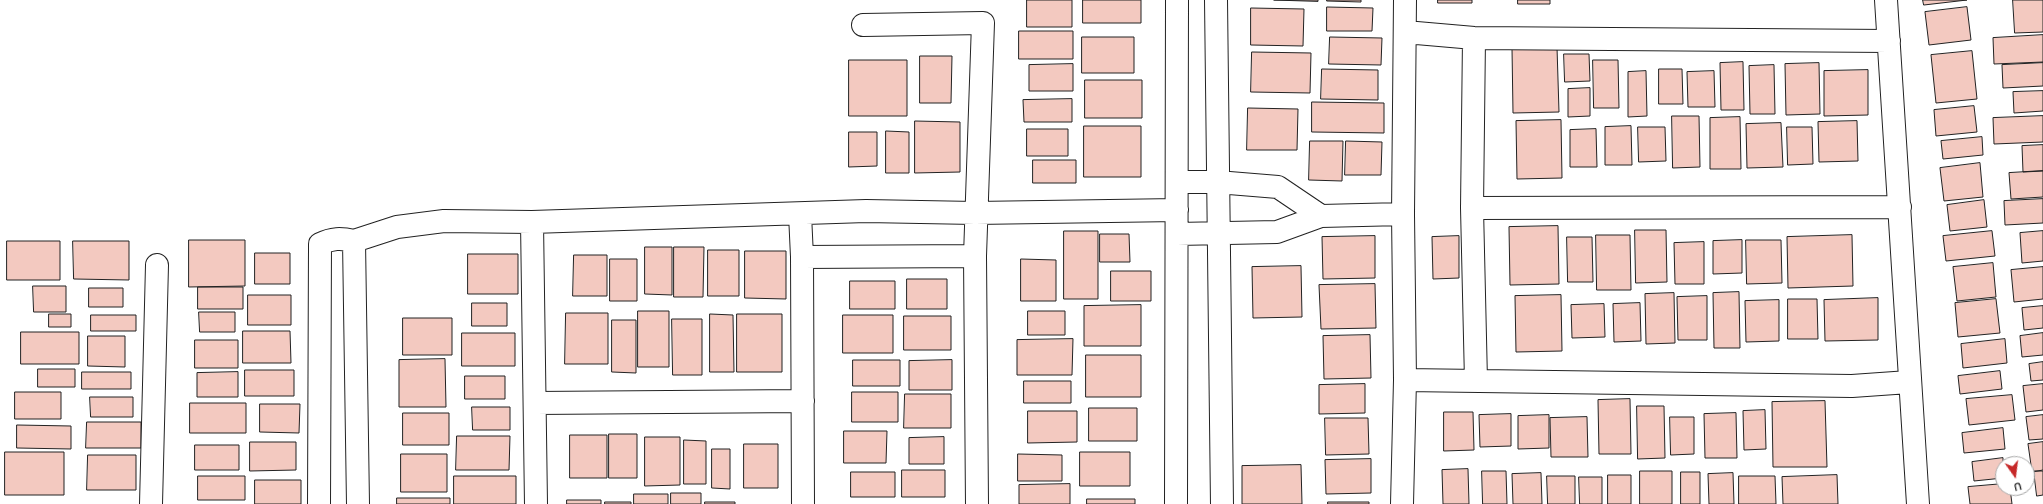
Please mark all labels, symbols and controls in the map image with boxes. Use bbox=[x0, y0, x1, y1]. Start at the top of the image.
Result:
north arrow bbox=[1995, 456, 2035, 496]
text: U bbox=[2012, 479, 2023, 494]

